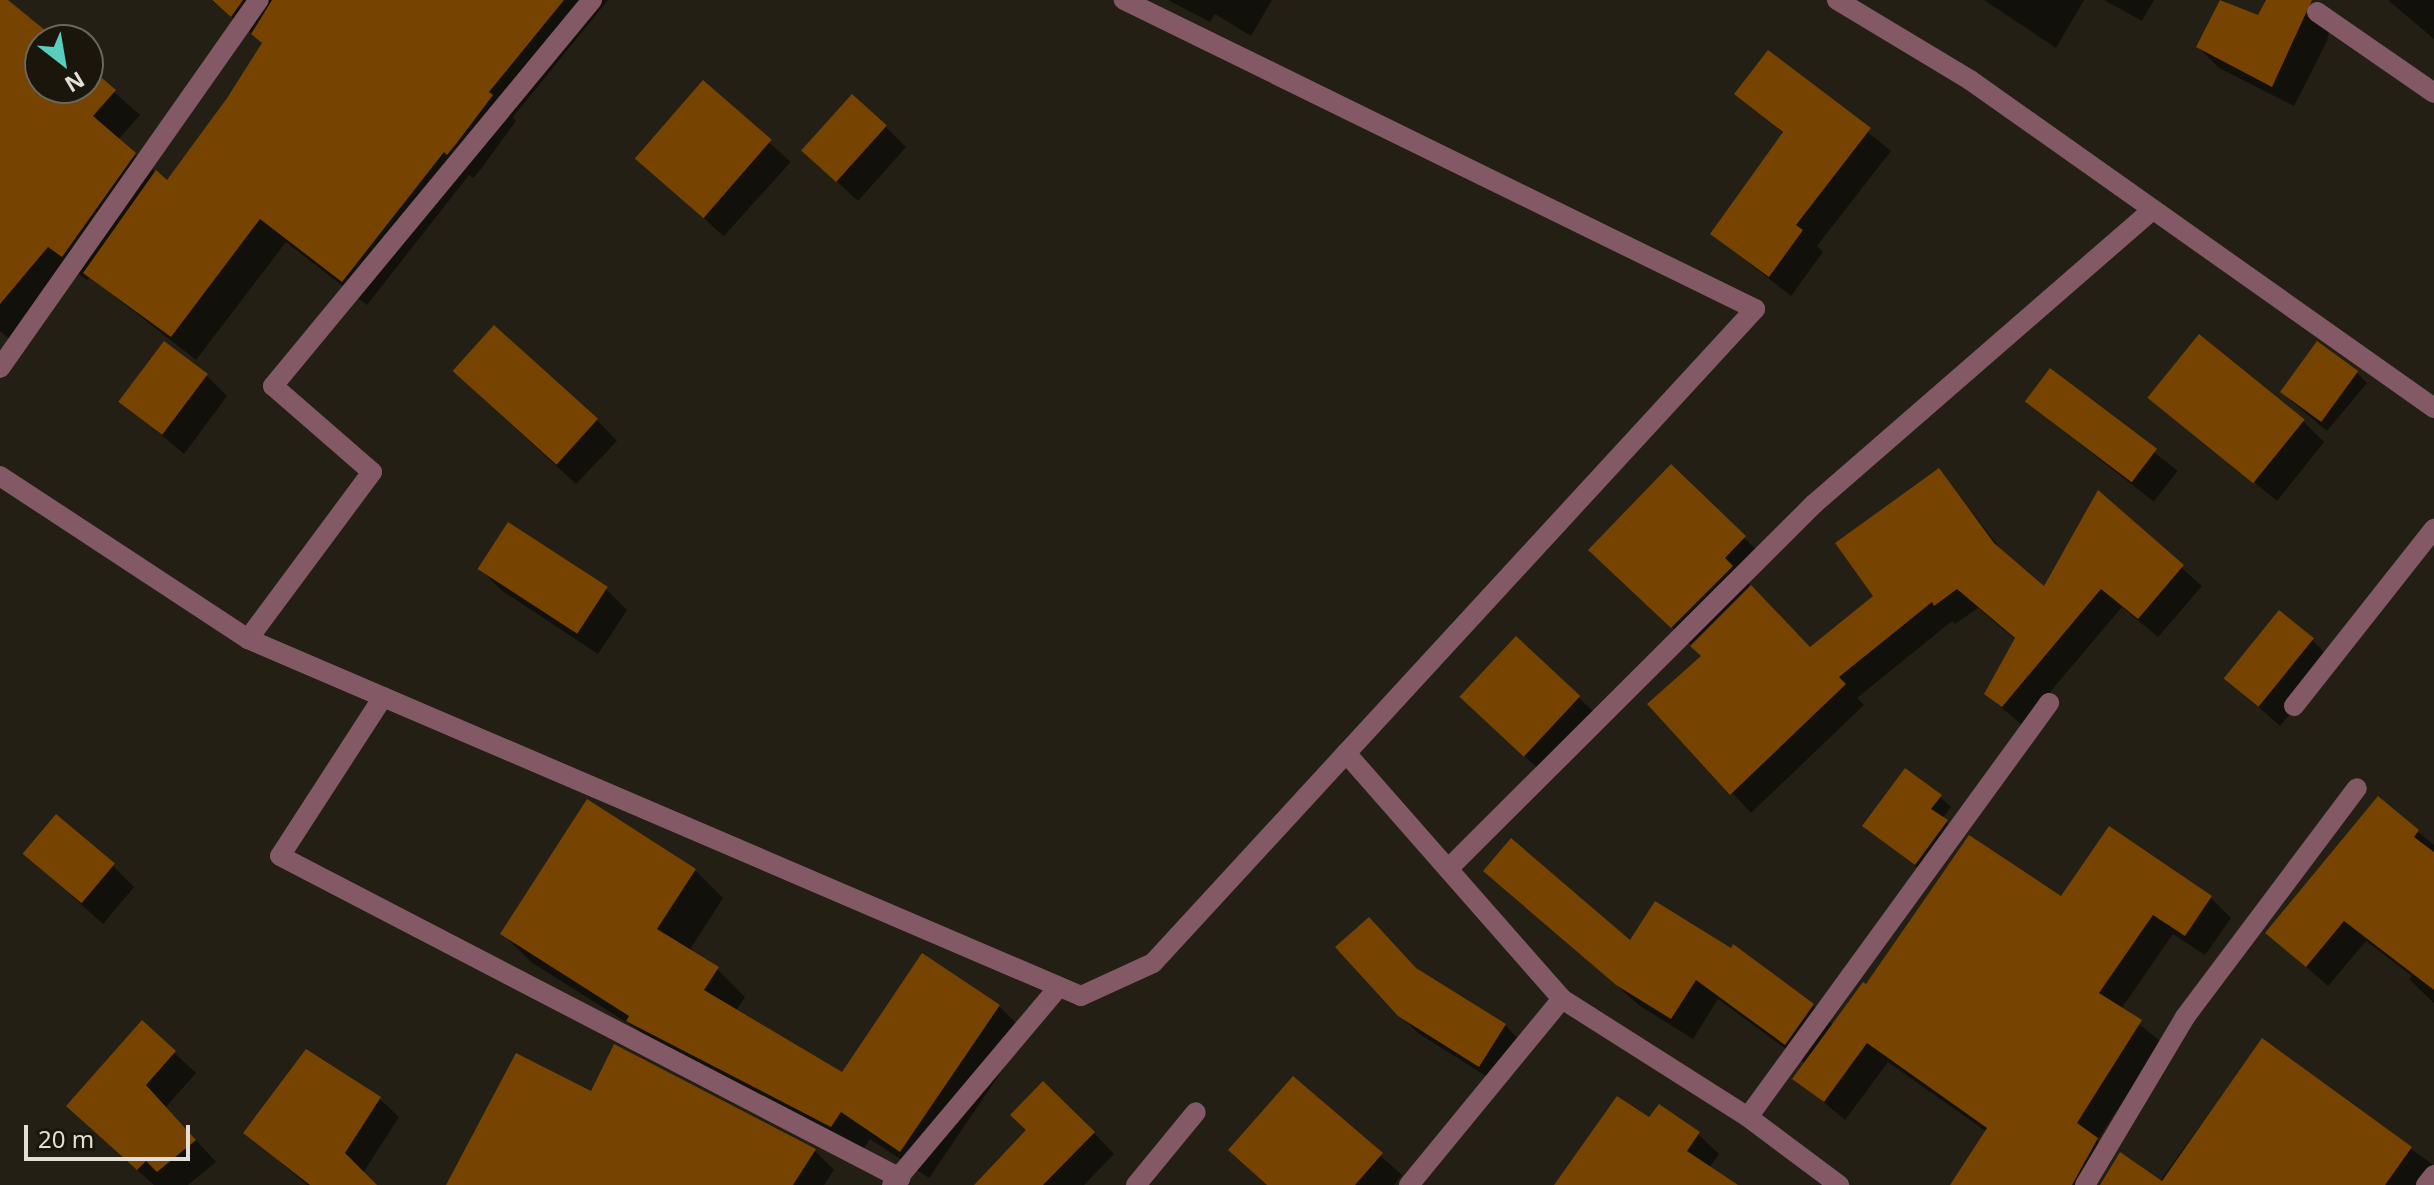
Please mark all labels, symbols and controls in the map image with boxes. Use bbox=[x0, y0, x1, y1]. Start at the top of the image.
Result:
north arrow bbox=[24, 24, 104, 104]
text: N bbox=[60, 65, 91, 100]
scale bar bbox=[28, 1109, 194, 1159]
text: 20 m bbox=[38, 1122, 94, 1155]

